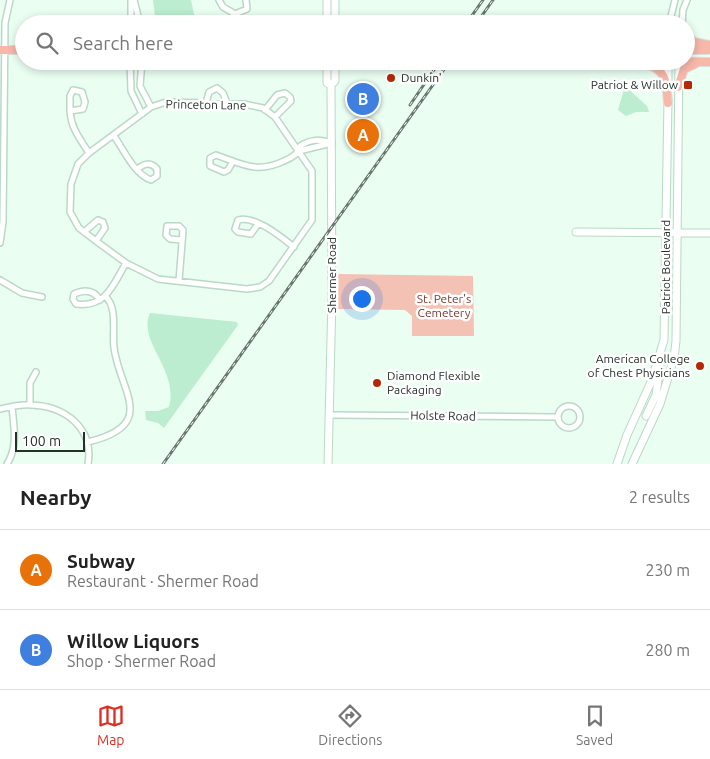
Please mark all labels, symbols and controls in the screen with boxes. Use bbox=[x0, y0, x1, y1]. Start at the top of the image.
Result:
search box bbox=[15, 15, 695, 70]
icon: search bbox=[33, 29, 61, 57]
text: Search here bbox=[73, 32, 173, 54]
place label: Dunkin' bbox=[401, 71, 442, 84]
marker: Dunkin' bbox=[385, 72, 397, 84]
place label: Patriot & Willow bbox=[591, 78, 679, 91]
marker: Patriot & Willow bbox=[682, 79, 694, 91]
pin: B bbox=[347, 80, 379, 118]
street label: Princeton Lane bbox=[166, 97, 246, 112]
pin: A bbox=[347, 116, 379, 154]
street label: Patriot Boulevard bbox=[659, 220, 672, 314]
street label: Shermer Road bbox=[325, 237, 338, 313]
your location bbox=[349, 286, 375, 312]
park label: St. Peter's Cemetery bbox=[417, 292, 471, 319]
place label: American College of Chest Physicians bbox=[588, 352, 690, 379]
marker: American College of Chest Physicians bbox=[694, 360, 706, 372]
place label: Diamond Flexible Packaging bbox=[387, 369, 480, 396]
marker: Diamond Flexible Packaging bbox=[371, 377, 383, 389]
street label: Holste Road bbox=[410, 408, 476, 423]
scale bar bbox=[15, 429, 85, 452]
text: 100 m bbox=[22, 433, 61, 449]
text: Nearby bbox=[20, 485, 91, 509]
text: 2 results bbox=[629, 488, 690, 506]
text: Subway bbox=[67, 550, 135, 572]
text: A bbox=[30, 561, 42, 579]
text: 230 m bbox=[645, 561, 690, 579]
text: Restaurant · Shermer Road bbox=[67, 572, 259, 590]
text: Willow Liquors bbox=[67, 630, 200, 652]
text: B bbox=[31, 641, 41, 659]
text: 280 m bbox=[645, 641, 690, 659]
text: Shop · Shermer Road bbox=[67, 652, 216, 670]
tab: Map bbox=[97, 702, 125, 748]
tab: Directions bbox=[318, 702, 382, 748]
tab: Saved bbox=[576, 702, 613, 748]

